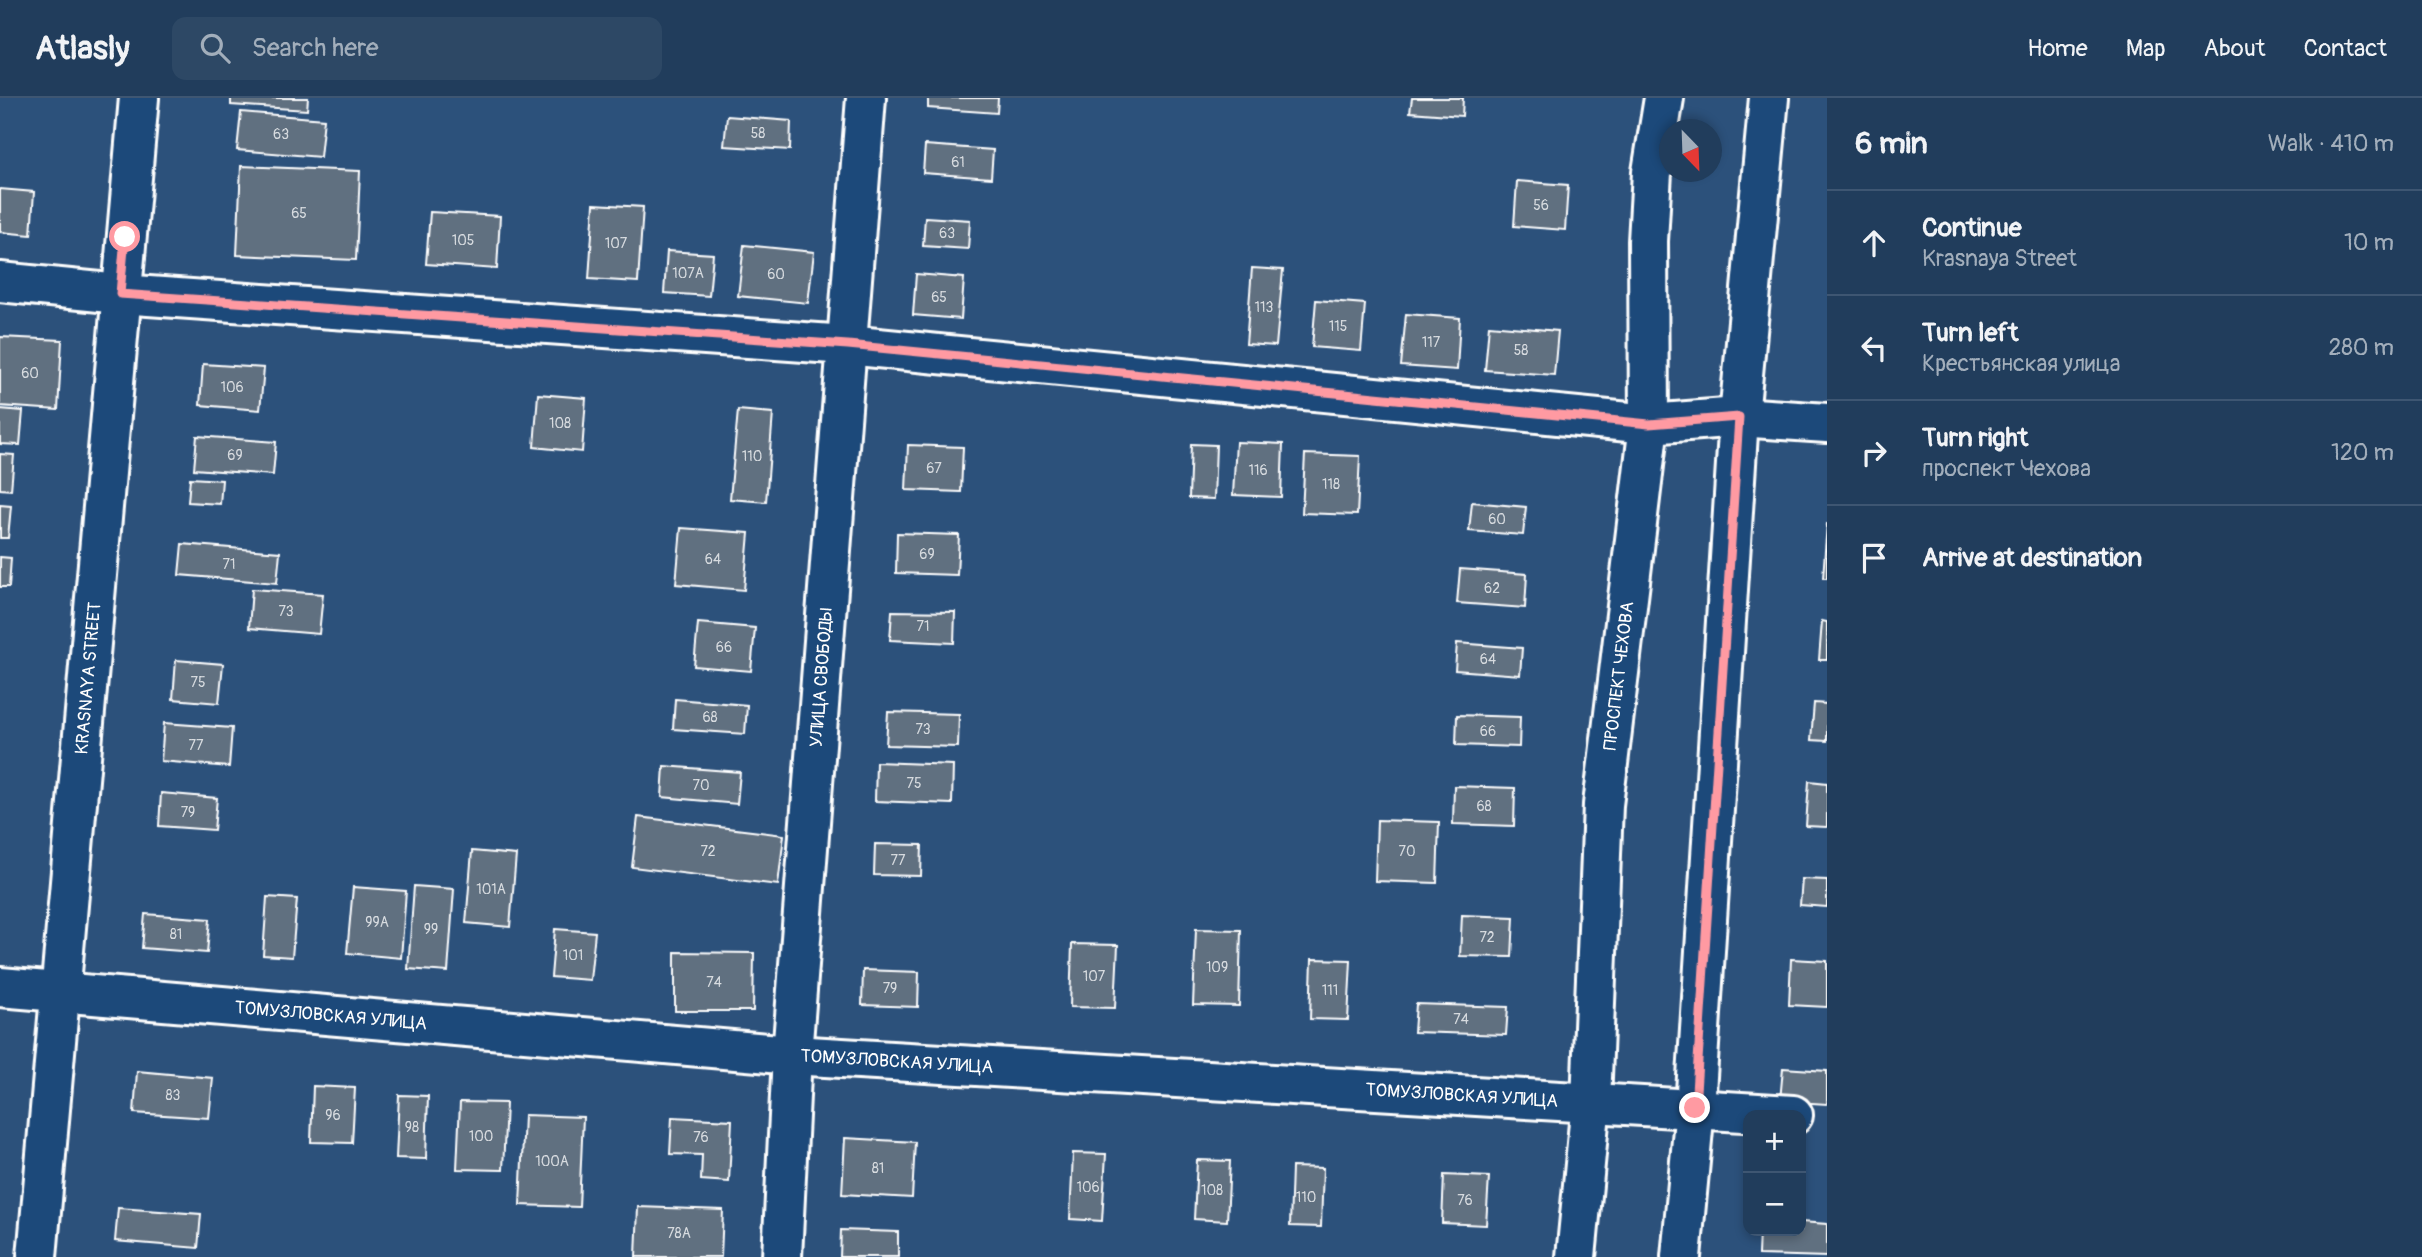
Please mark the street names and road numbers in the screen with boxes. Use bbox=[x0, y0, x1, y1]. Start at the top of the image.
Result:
street label: ПРОСПЕКТ ЧЕХОВА bbox=[1598, 600, 1639, 752]
street label: KRASNAYA STREET bbox=[70, 601, 106, 755]
street label: УЛИЦА СВОБОДЫ bbox=[804, 607, 838, 748]
street label: ТОМУЗЛОВСКАЯ УЛИЦА bbox=[234, 996, 428, 1035]
street label: ТОМУЗЛОВСКАЯ УЛИЦА bbox=[800, 1044, 994, 1079]
street label: ТОМУЗЛОВСКАЯ УЛИЦА bbox=[1365, 1078, 1559, 1112]

